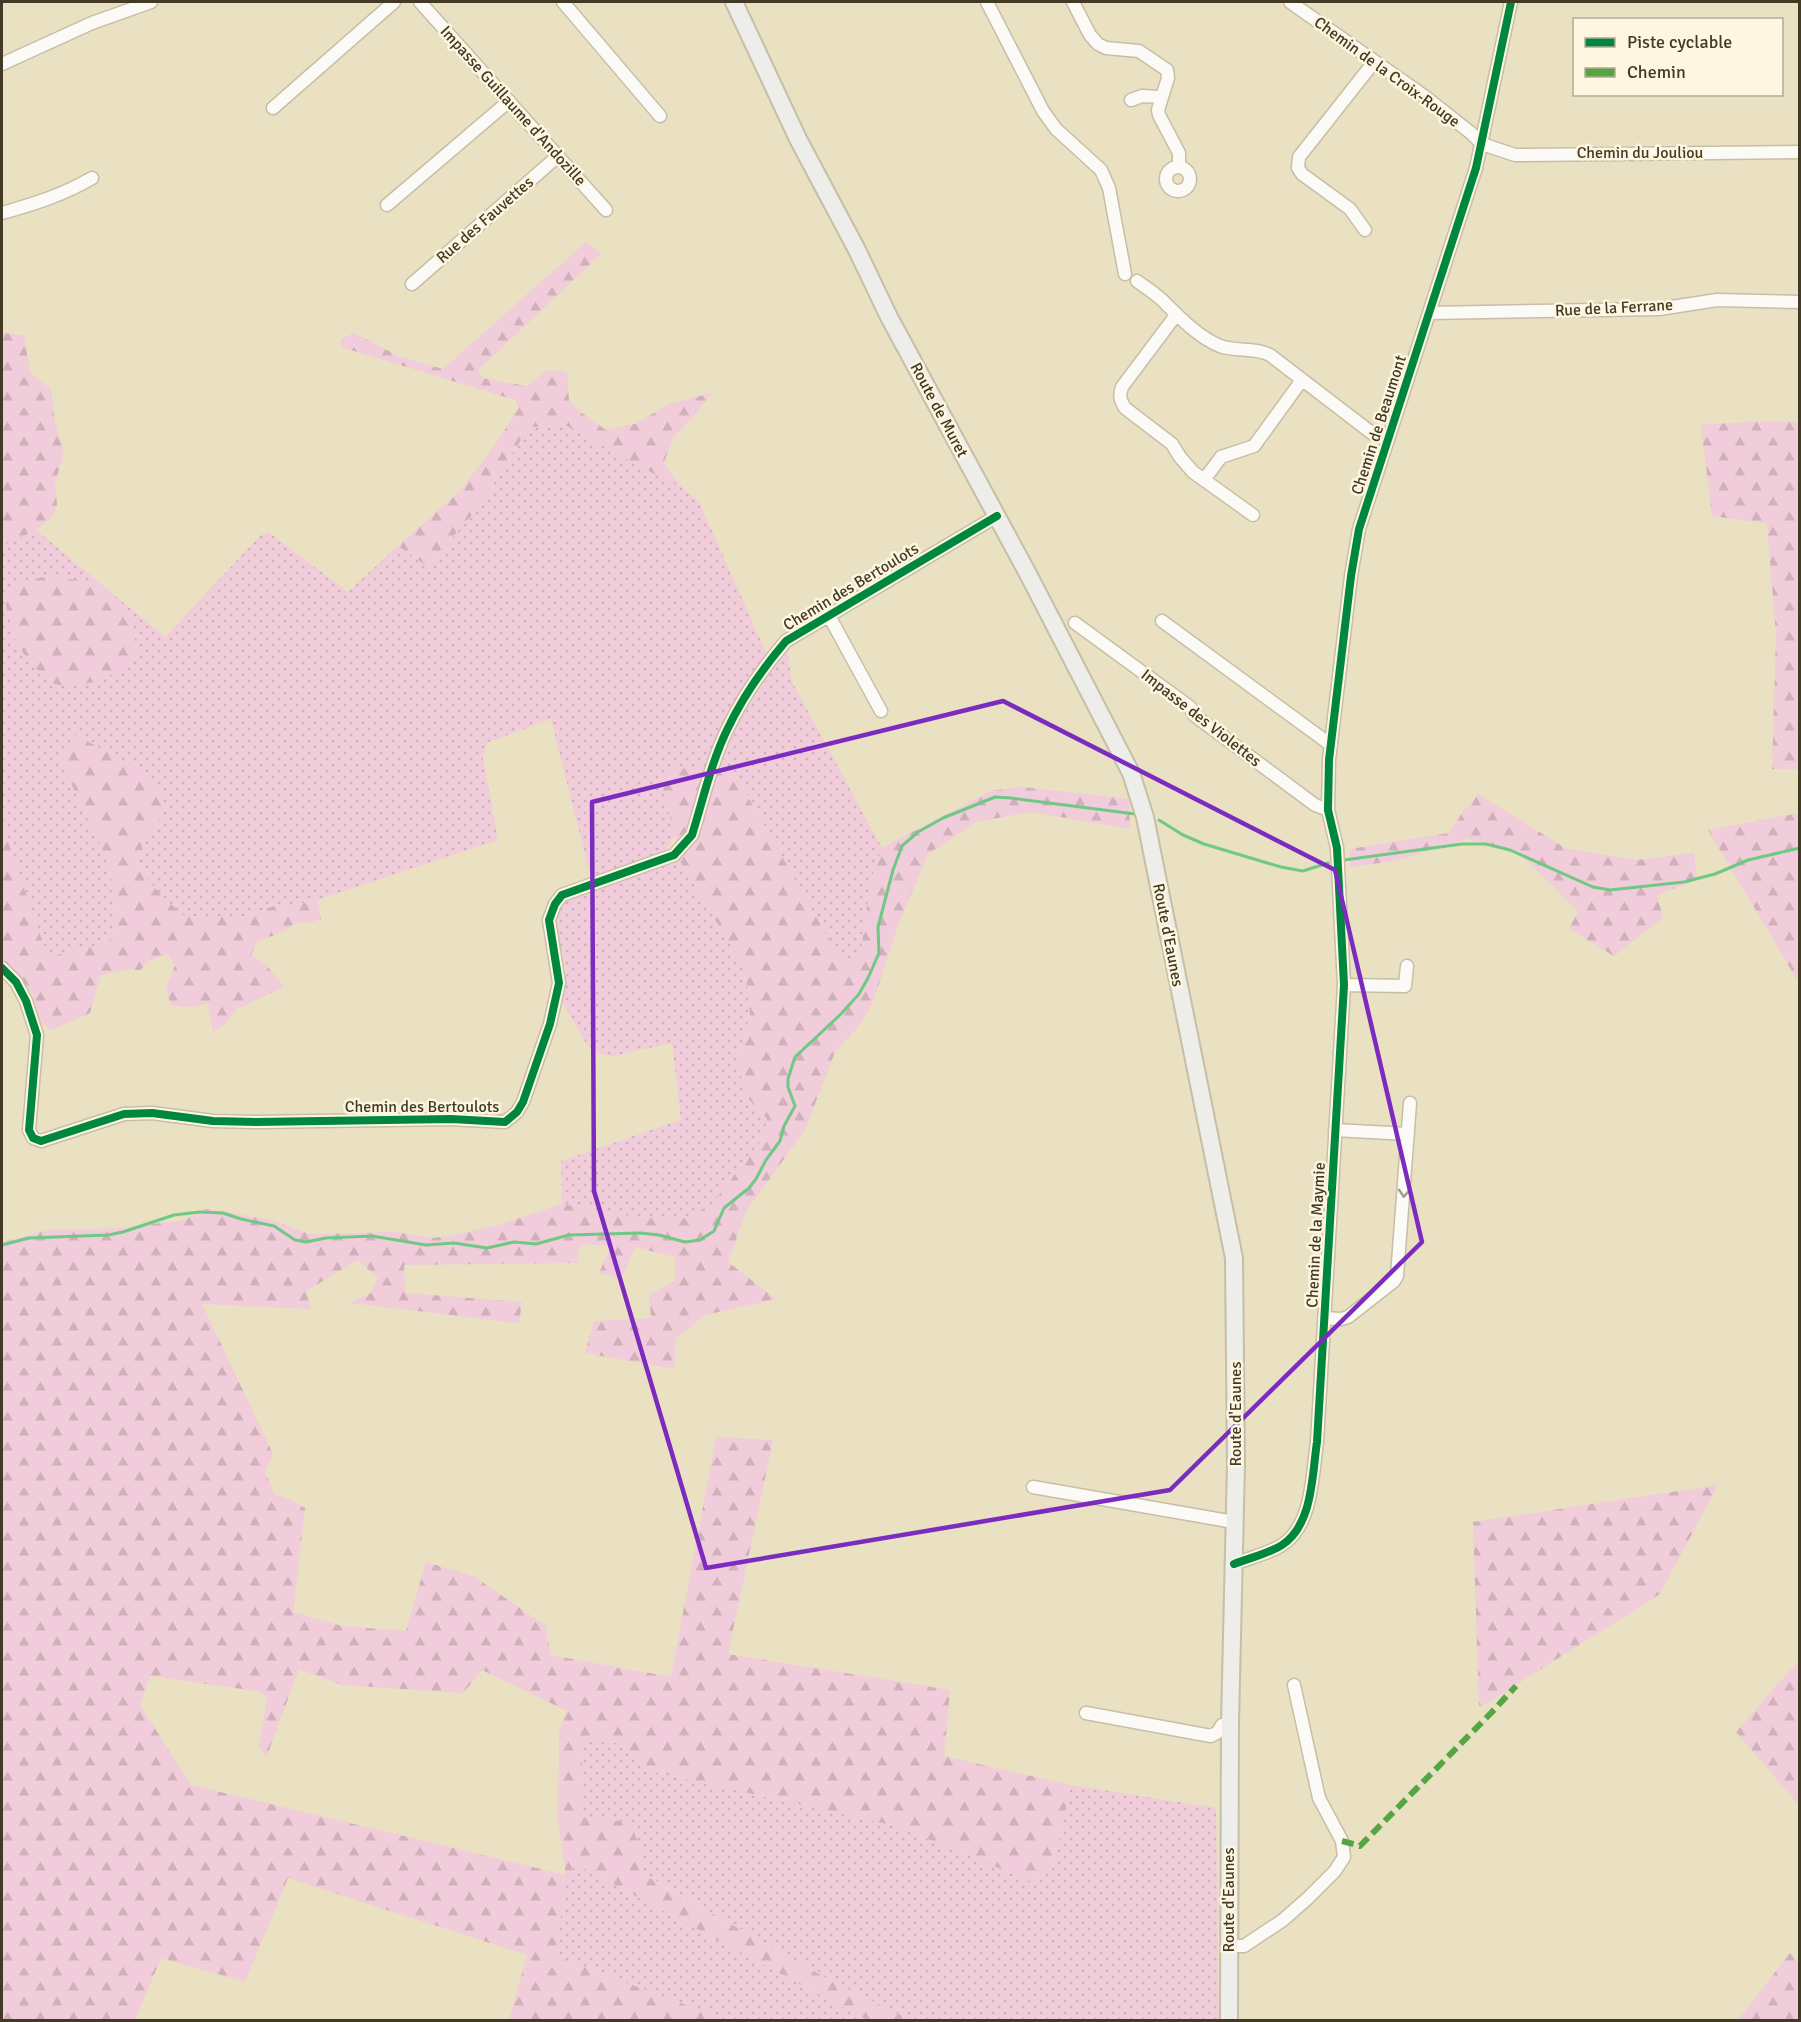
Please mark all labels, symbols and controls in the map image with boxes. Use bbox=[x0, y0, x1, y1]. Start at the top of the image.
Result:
street label: Chemin de la Croix-Rouge bbox=[1310, 12, 1464, 132]
legend bbox=[1573, 18, 1783, 96]
street label: Impasse Guillaume d'Andozille bbox=[436, 22, 590, 190]
text: Piste cyclable bbox=[1627, 31, 1732, 53]
text: Chemin bbox=[1627, 61, 1686, 83]
street label: Chemin du Jouliou bbox=[1577, 143, 1703, 163]
street label: Rue des Fauvettes bbox=[432, 172, 538, 268]
street label: Rue de la Ferrane bbox=[1554, 295, 1674, 321]
street label: Chemin de Beaumont bbox=[1347, 352, 1411, 497]
street label: Route de Muret bbox=[906, 359, 973, 461]
street label: Chemin des Bertoulots bbox=[780, 539, 922, 635]
street label: Impasse des Violettes bbox=[1137, 665, 1265, 771]
street label: Route d'Eaunes bbox=[1148, 882, 1188, 988]
street label: Chemin des Bertoulots bbox=[345, 1097, 499, 1117]
street label: Chemin de la Maymie bbox=[1302, 1162, 1330, 1308]
one-way arrow bbox=[1397, 1188, 1410, 1197]
street label: Route d'Eaunes bbox=[1226, 1362, 1246, 1466]
street label: Route d'Eaunes bbox=[1219, 1848, 1239, 1952]

